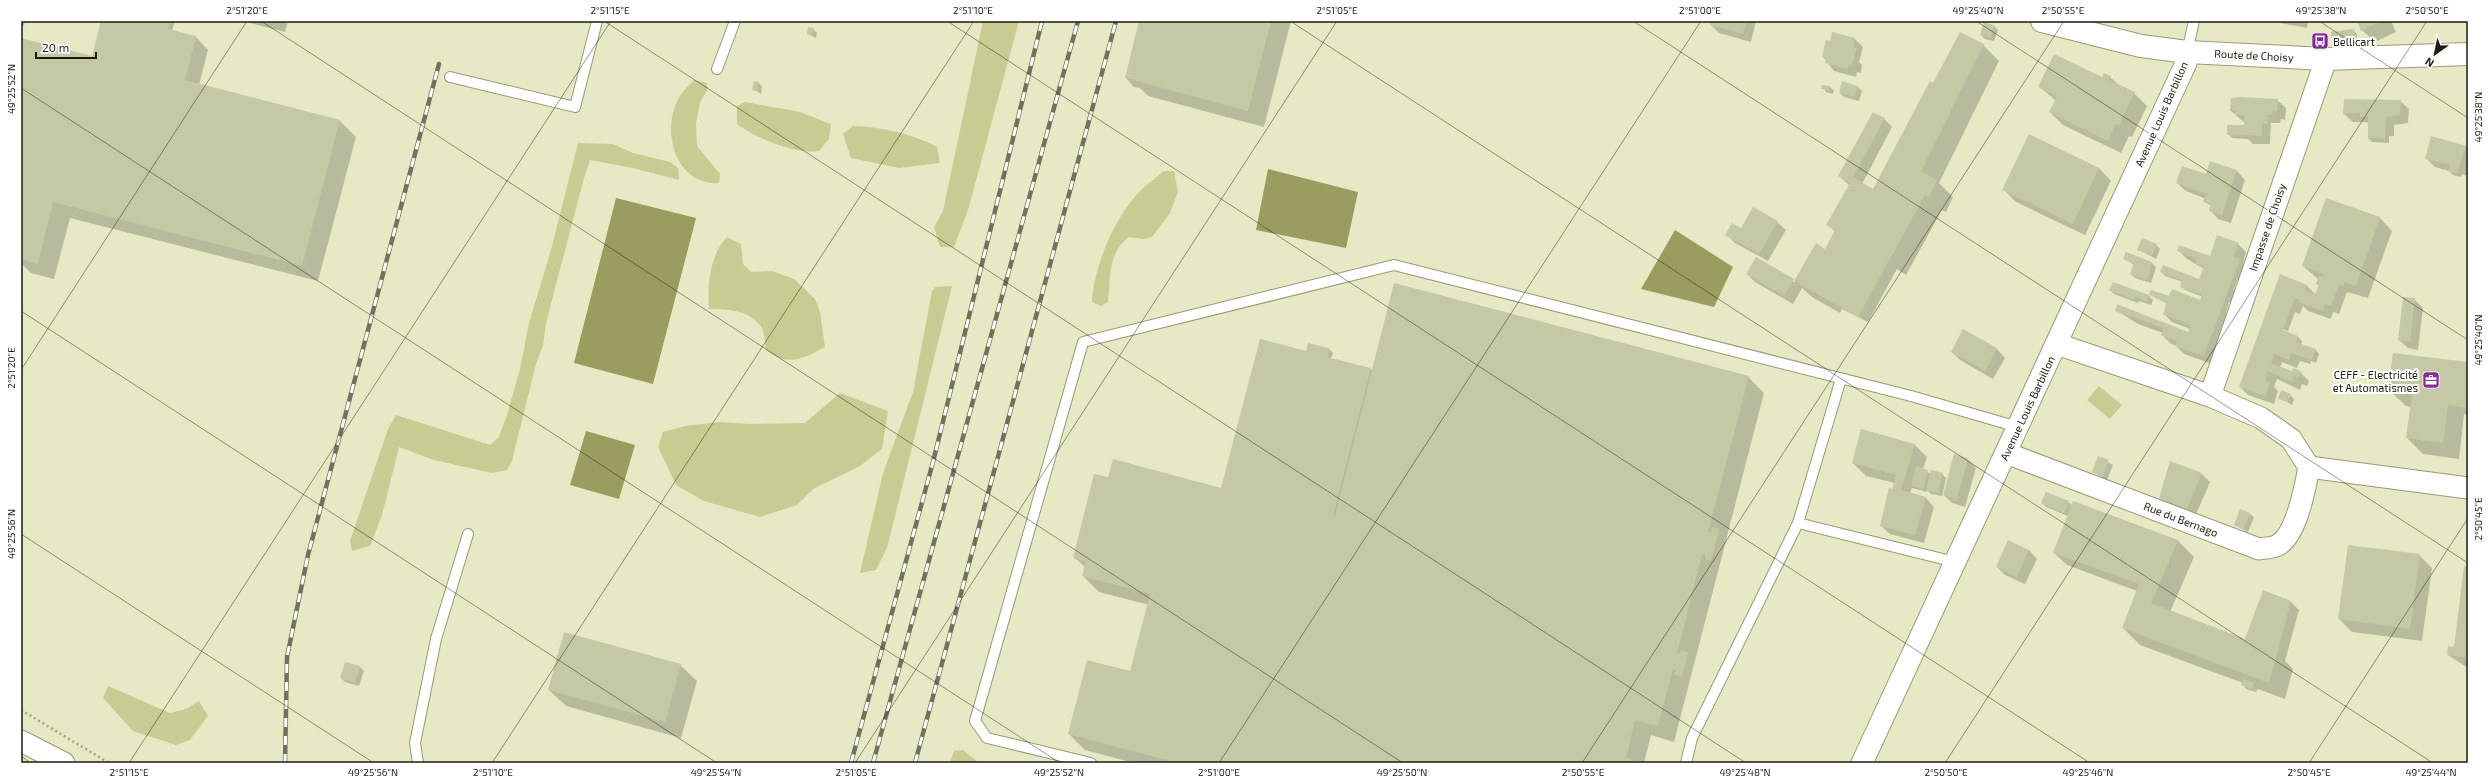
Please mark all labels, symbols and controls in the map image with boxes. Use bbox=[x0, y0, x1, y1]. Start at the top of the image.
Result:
text: 2°51'20"E bbox=[226, 4, 268, 16]
text: 2°51'15"E bbox=[590, 4, 630, 16]
text: 2°51'10"E bbox=[953, 4, 993, 16]
text: 2°51'05"E bbox=[1316, 4, 1358, 16]
text: 2°51'00"E bbox=[1679, 4, 1721, 16]
text: 49°25'40"N bbox=[1952, 4, 2004, 16]
text: 2°50'55"E bbox=[2042, 4, 2085, 16]
text: 49°25'38"N bbox=[2296, 4, 2346, 16]
text: 2°50'50"E bbox=[2405, 4, 2449, 16]
bus stop icon: Bellicart bbox=[2310, 31, 2330, 51]
scale bar bbox=[36, 34, 96, 60]
north arrow bbox=[2415, 34, 2455, 74]
place label: Bellicart bbox=[2333, 35, 2375, 48]
text: 20 m bbox=[42, 40, 69, 54]
street label: Route de Choisy bbox=[2214, 46, 2294, 64]
text: N bbox=[2422, 55, 2436, 70]
street label: Avenue Louis Barbillon bbox=[2132, 59, 2190, 169]
text: 49°25'52"N bbox=[5, 64, 17, 114]
text: 49°25'38"N bbox=[2472, 92, 2484, 142]
street label: Impasse de Choisy bbox=[2246, 181, 2288, 273]
text: 49°25'40"N bbox=[2472, 314, 2484, 366]
text: 2°51'20"E bbox=[5, 347, 17, 389]
street label: Avenue Louis Barbillon bbox=[1997, 354, 2057, 462]
place label: CEFF - Electricité et Automatismes bbox=[2333, 368, 2418, 394]
office icon: CEFF - Electricité et Automatismes bbox=[2421, 370, 2441, 390]
text: 2°50'45"E bbox=[2472, 497, 2484, 541]
street label: Rue du Bernago bbox=[2142, 499, 2220, 539]
text: 49°25'56"N bbox=[5, 509, 17, 559]
text: 2°51'15"E bbox=[109, 766, 149, 778]
text: 49°25'56"N bbox=[348, 766, 398, 778]
text: 2°51'10"E bbox=[473, 766, 513, 778]
text: 49°25'54"N bbox=[691, 766, 741, 778]
text: 2°51'05"E bbox=[835, 766, 877, 778]
text: 49°25'52"N bbox=[1034, 766, 1084, 778]
text: 2°51'00"E bbox=[1198, 766, 1240, 778]
text: 49°25'50"N bbox=[1377, 766, 1427, 778]
text: 2°50'55"E bbox=[1562, 766, 1605, 778]
text: 49°25'48"N bbox=[1719, 766, 1771, 778]
text: 2°50'50"E bbox=[1924, 766, 1968, 778]
text: 49°25'46"N bbox=[2063, 766, 2113, 778]
text: 2°50'45"E bbox=[2287, 766, 2331, 778]
text: 49°25'44"N bbox=[2405, 766, 2457, 778]

